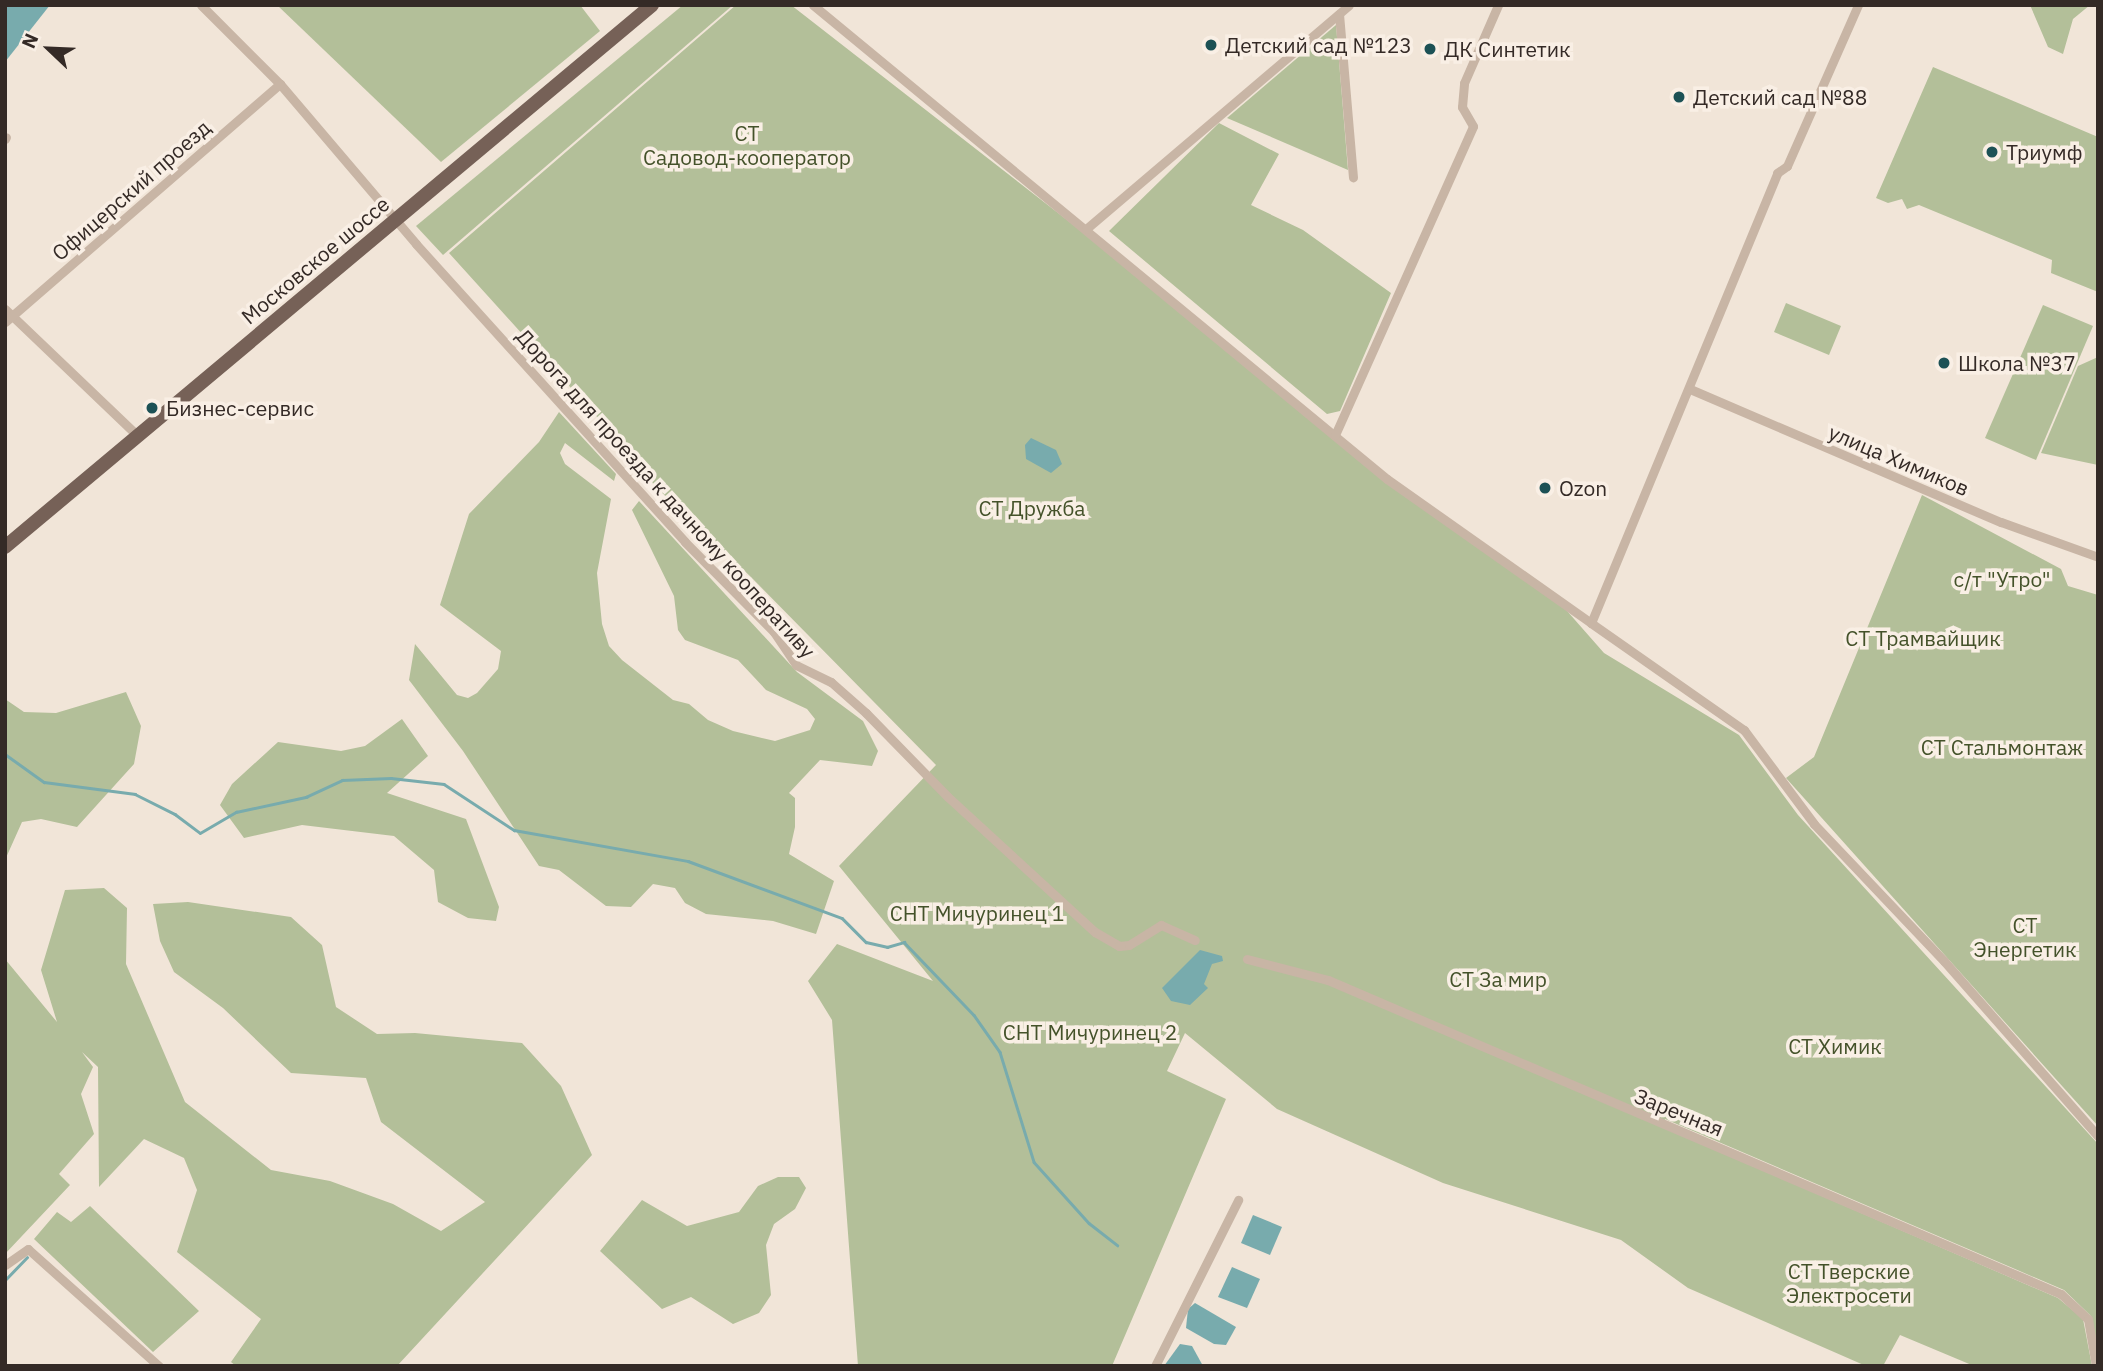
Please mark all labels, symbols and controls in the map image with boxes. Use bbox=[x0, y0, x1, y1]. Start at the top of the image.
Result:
north arrow bbox=[14, 14, 84, 84]
text: N bbox=[16, 30, 43, 52]
place label: Детский сад №123 bbox=[1225, 32, 1412, 58]
place label: ДК Синтетик bbox=[1444, 36, 1571, 62]
marker: Детский сад №123 bbox=[1203, 37, 1219, 53]
marker: ДК Синтетик bbox=[1422, 41, 1438, 57]
place label: Детский сад №88 bbox=[1693, 84, 1867, 110]
marker: Детский сад №88 bbox=[1671, 89, 1687, 105]
street label: Офицерский проезд bbox=[47, 114, 215, 266]
park label: СТ Садовод-кооператор bbox=[643, 120, 851, 170]
place label: Триумф bbox=[2006, 139, 2082, 165]
marker: Триумф bbox=[1984, 144, 2000, 160]
street label: Московское шоссе bbox=[236, 191, 394, 329]
street label: Дорога для проезда к дачному кооперативу bbox=[511, 323, 821, 663]
place label: Школа №37 bbox=[1958, 350, 2076, 376]
marker: Школа №37 bbox=[1936, 355, 1952, 371]
place label: Бизнес-сервис bbox=[166, 395, 314, 421]
marker: Бизнес-сервис bbox=[144, 400, 160, 416]
street label: улица Химиков bbox=[1825, 419, 1973, 501]
place label: Ozon bbox=[1559, 475, 1607, 501]
marker: Ozon bbox=[1537, 480, 1553, 496]
park label: СТ Дружба bbox=[979, 495, 1085, 521]
park label: с/т "Утро" bbox=[1953, 566, 2051, 592]
park label: СТ Трамвайщик bbox=[1845, 625, 2001, 651]
park label: СТ Стальмонтаж bbox=[1921, 734, 2083, 760]
park label: СНТ Мичуринец 1 bbox=[890, 900, 1064, 926]
park label: СТ Энергетик bbox=[1973, 912, 2077, 962]
park label: СТ За мир bbox=[1449, 966, 1547, 992]
park label: СНТ Мичуринец 2 bbox=[1003, 1019, 1177, 1045]
park label: СТ Химик bbox=[1788, 1033, 1882, 1059]
street label: Заречная bbox=[1631, 1083, 1727, 1141]
park label: СТ Тверские Электросети bbox=[1786, 1258, 1912, 1308]

